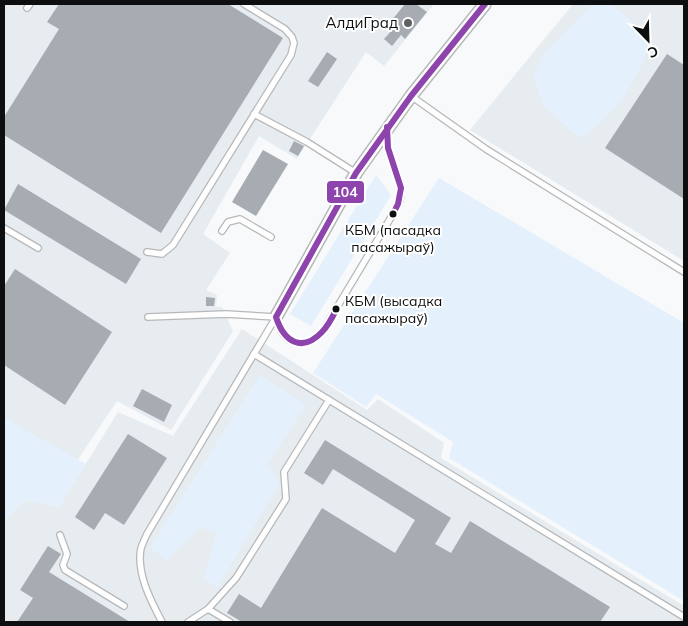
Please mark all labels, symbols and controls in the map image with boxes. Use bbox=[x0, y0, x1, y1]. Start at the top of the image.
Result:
place label: АлдиГрад bbox=[326, 13, 398, 32]
north arrow bbox=[623, 15, 673, 65]
marker: АлдиГрад bbox=[402, 17, 414, 29]
text: С bbox=[645, 42, 661, 62]
line badge: 104 bbox=[326, 180, 365, 204]
text: 104 bbox=[332, 183, 358, 201]
marker: КБМ (пасадка пасажыраў) bbox=[388, 209, 398, 219]
place label: КБМ (пасадка пасажыраў) bbox=[345, 221, 441, 256]
place label: КБМ (высадка пасажыраў) bbox=[345, 292, 442, 327]
marker: КБМ (высадка пасажыраў) bbox=[331, 304, 341, 314]

